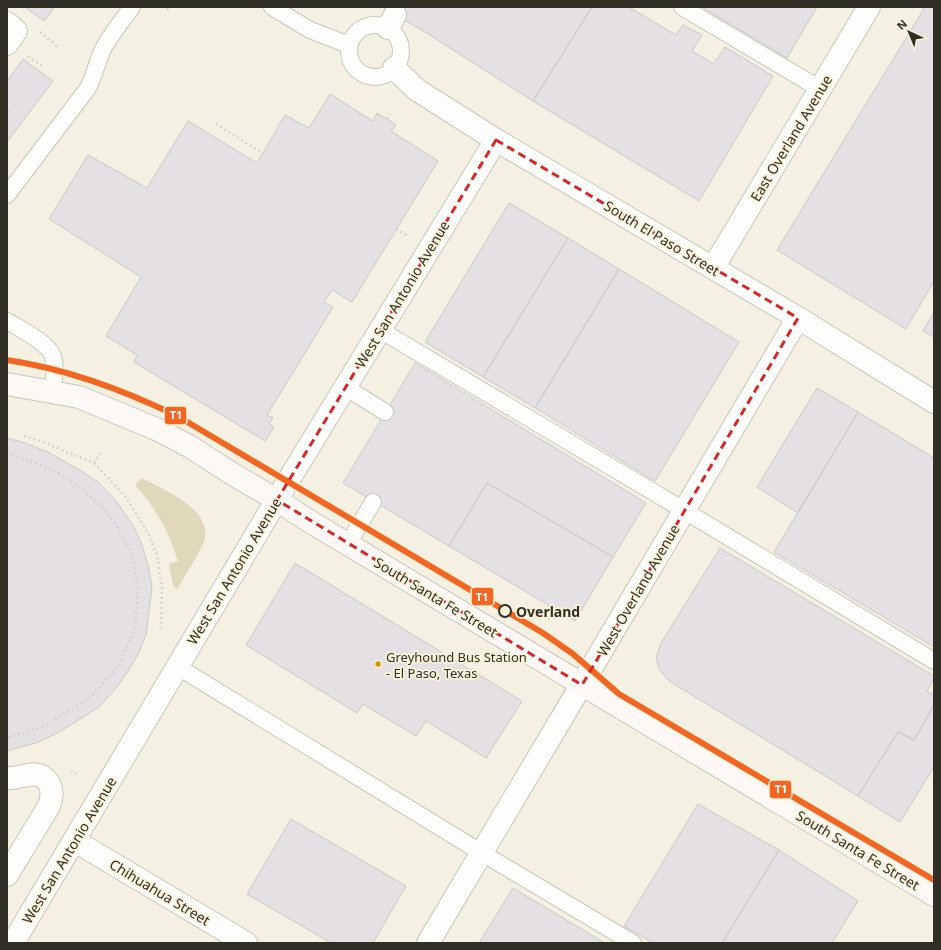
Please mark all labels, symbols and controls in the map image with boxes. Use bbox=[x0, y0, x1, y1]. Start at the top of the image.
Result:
north arrow bbox=[889, 12, 929, 52]
text: N bbox=[893, 16, 910, 33]
street label: East Overland Avenue bbox=[746, 71, 836, 205]
street label: South El Paso Street bbox=[601, 196, 723, 280]
street label: West San Antonio Avenue bbox=[350, 217, 454, 371]
line badge: T1 bbox=[164, 406, 187, 425]
text: T1 bbox=[170, 407, 182, 422]
street label: West San Antonio Avenue bbox=[182, 494, 286, 648]
street label: West Overland Avenue bbox=[592, 521, 684, 659]
street label: South Santa Fe Street bbox=[371, 553, 501, 641]
line badge: T1 bbox=[471, 587, 494, 606]
text: T1 bbox=[476, 589, 488, 604]
place label: Overland bbox=[516, 602, 580, 621]
marker: Overland bbox=[498, 604, 512, 618]
place label: Greyhound Bus Station - El Paso, Texas bbox=[386, 648, 527, 682]
marker: Greyhound Bus Station - El Paso, Texas bbox=[373, 659, 383, 669]
street label: West San Antonio Avenue bbox=[17, 773, 121, 927]
line badge: T1 bbox=[769, 780, 792, 799]
text: T1 bbox=[775, 781, 787, 796]
street label: South Santa Fe Street bbox=[793, 806, 923, 894]
street label: Chihuahua Street bbox=[106, 854, 214, 930]

